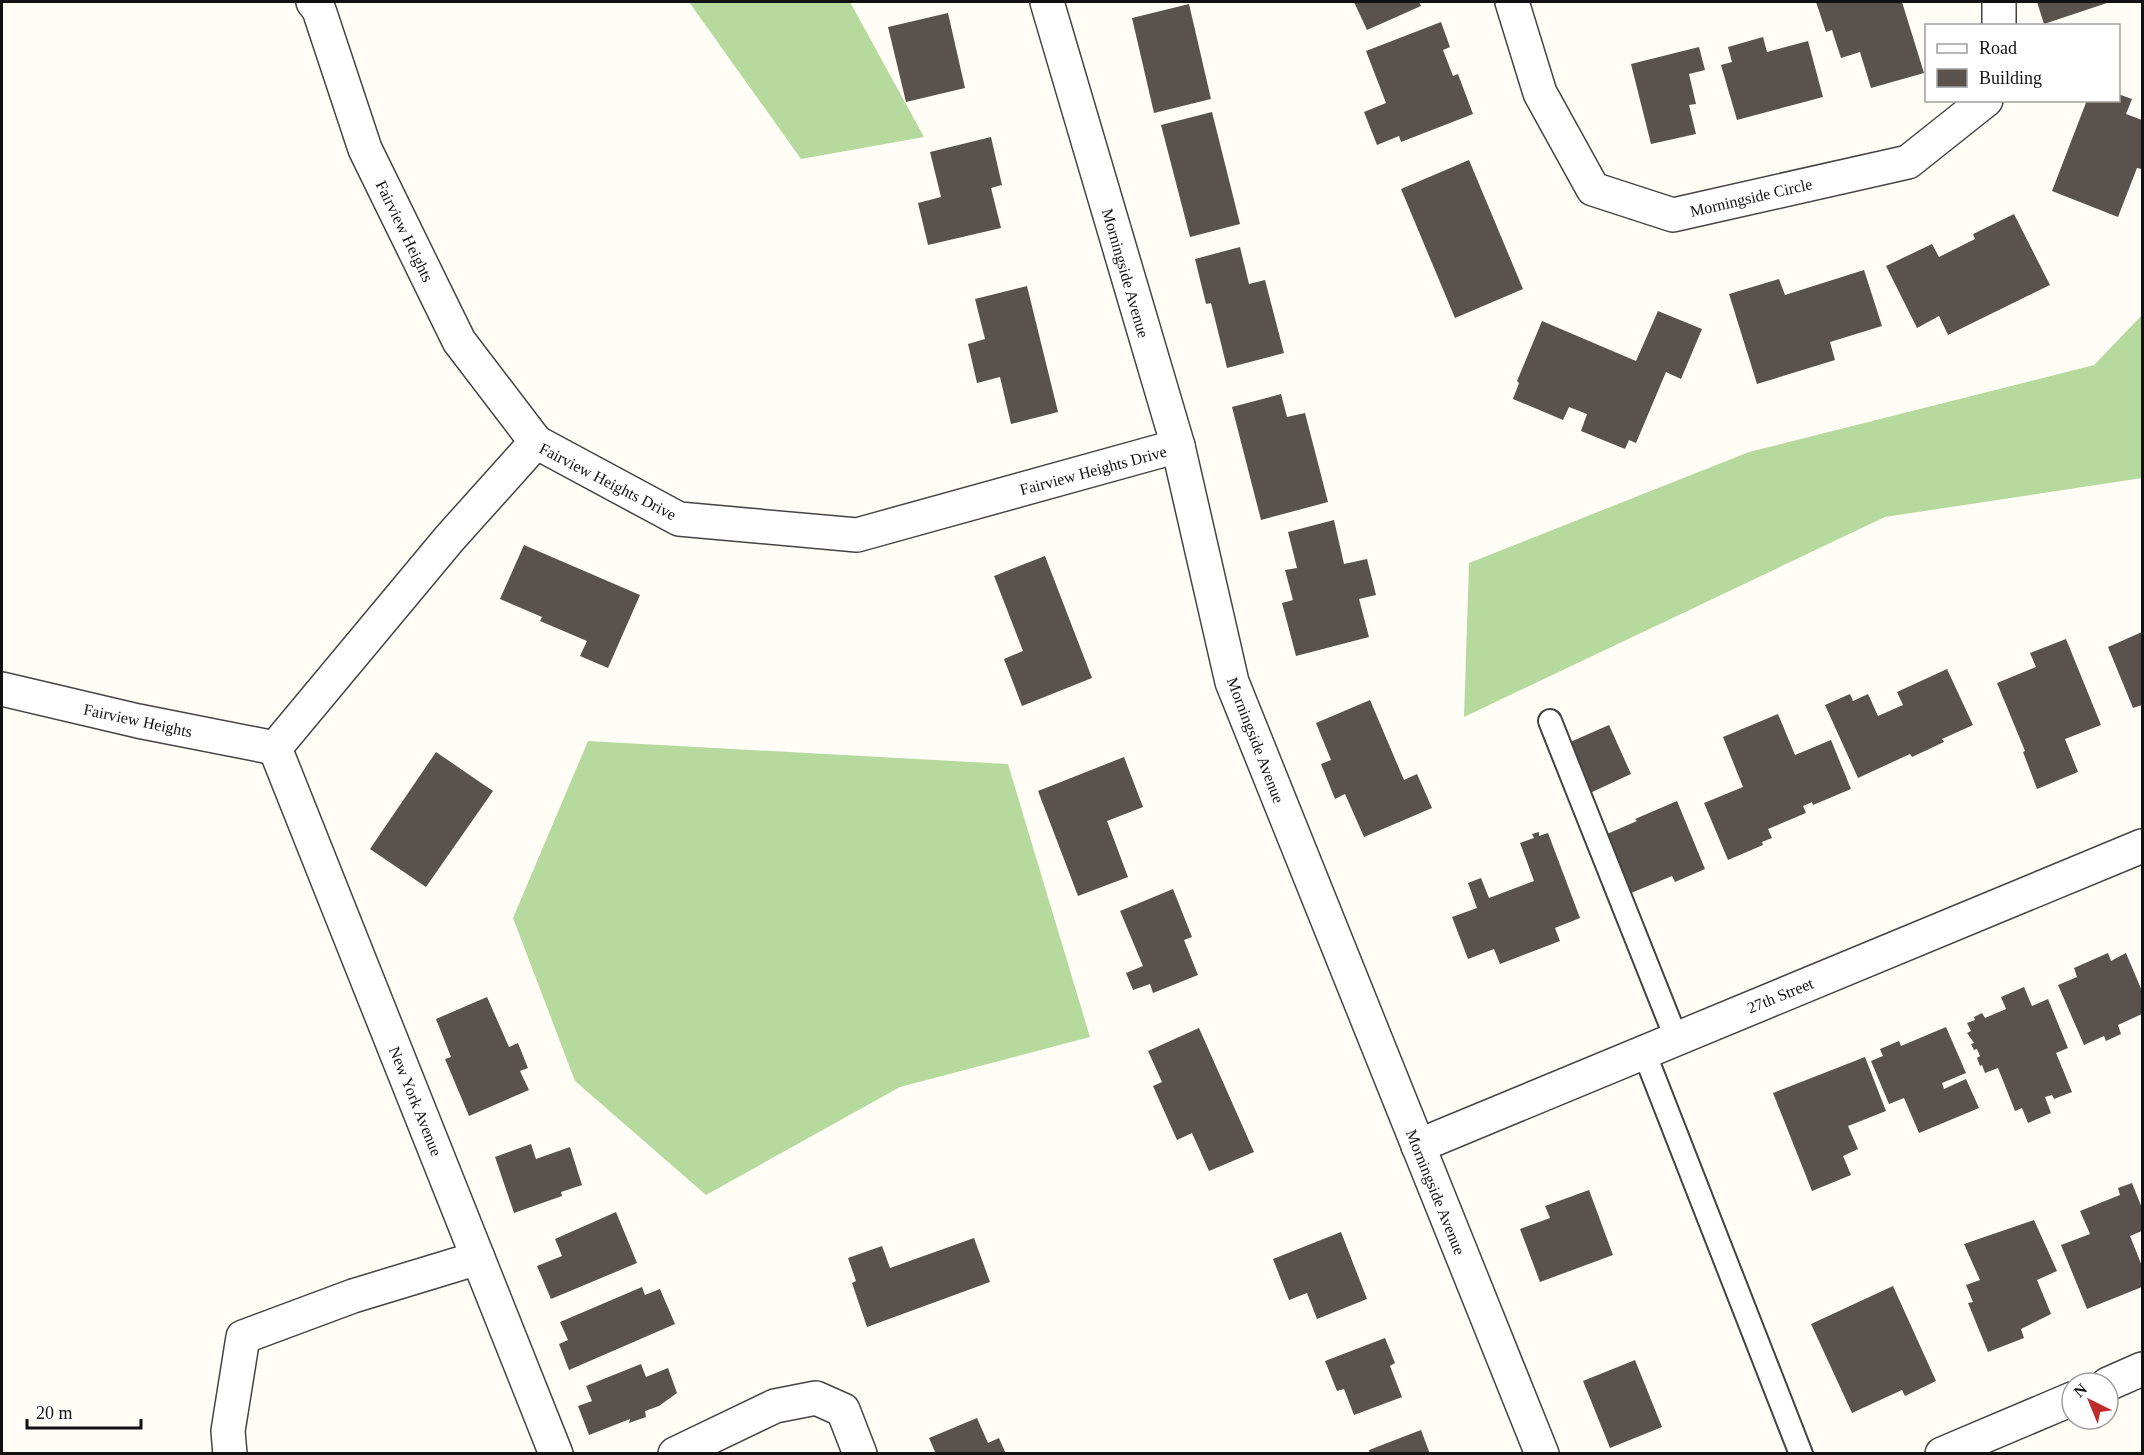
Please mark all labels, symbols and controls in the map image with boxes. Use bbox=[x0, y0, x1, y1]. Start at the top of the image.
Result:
legend bbox=[1925, 24, 2120, 102]
text: Road bbox=[1979, 38, 2017, 58]
text: Building bbox=[1979, 68, 2042, 88]
street label: Morningside Circle bbox=[1688, 175, 1814, 221]
street label: Fairview Heights bbox=[372, 178, 436, 285]
street label: Morningside Avenue bbox=[1098, 207, 1152, 340]
street label: Fairview Heights Drive bbox=[536, 440, 679, 524]
street label: Fairview Heights Drive bbox=[1018, 443, 1169, 499]
street label: Morningside Avenue bbox=[1223, 675, 1287, 806]
street label: Fairview Heights bbox=[82, 701, 194, 741]
street label: 27th Street bbox=[1745, 974, 1816, 1016]
street label: New York Avenue bbox=[386, 1044, 445, 1158]
street label: Morningside Avenue bbox=[1402, 1127, 1468, 1258]
north arrow bbox=[2060, 1371, 2120, 1431]
text: N bbox=[2070, 1380, 2090, 1401]
scale bar bbox=[27, 1392, 141, 1430]
text: 20 m bbox=[36, 1403, 73, 1423]

